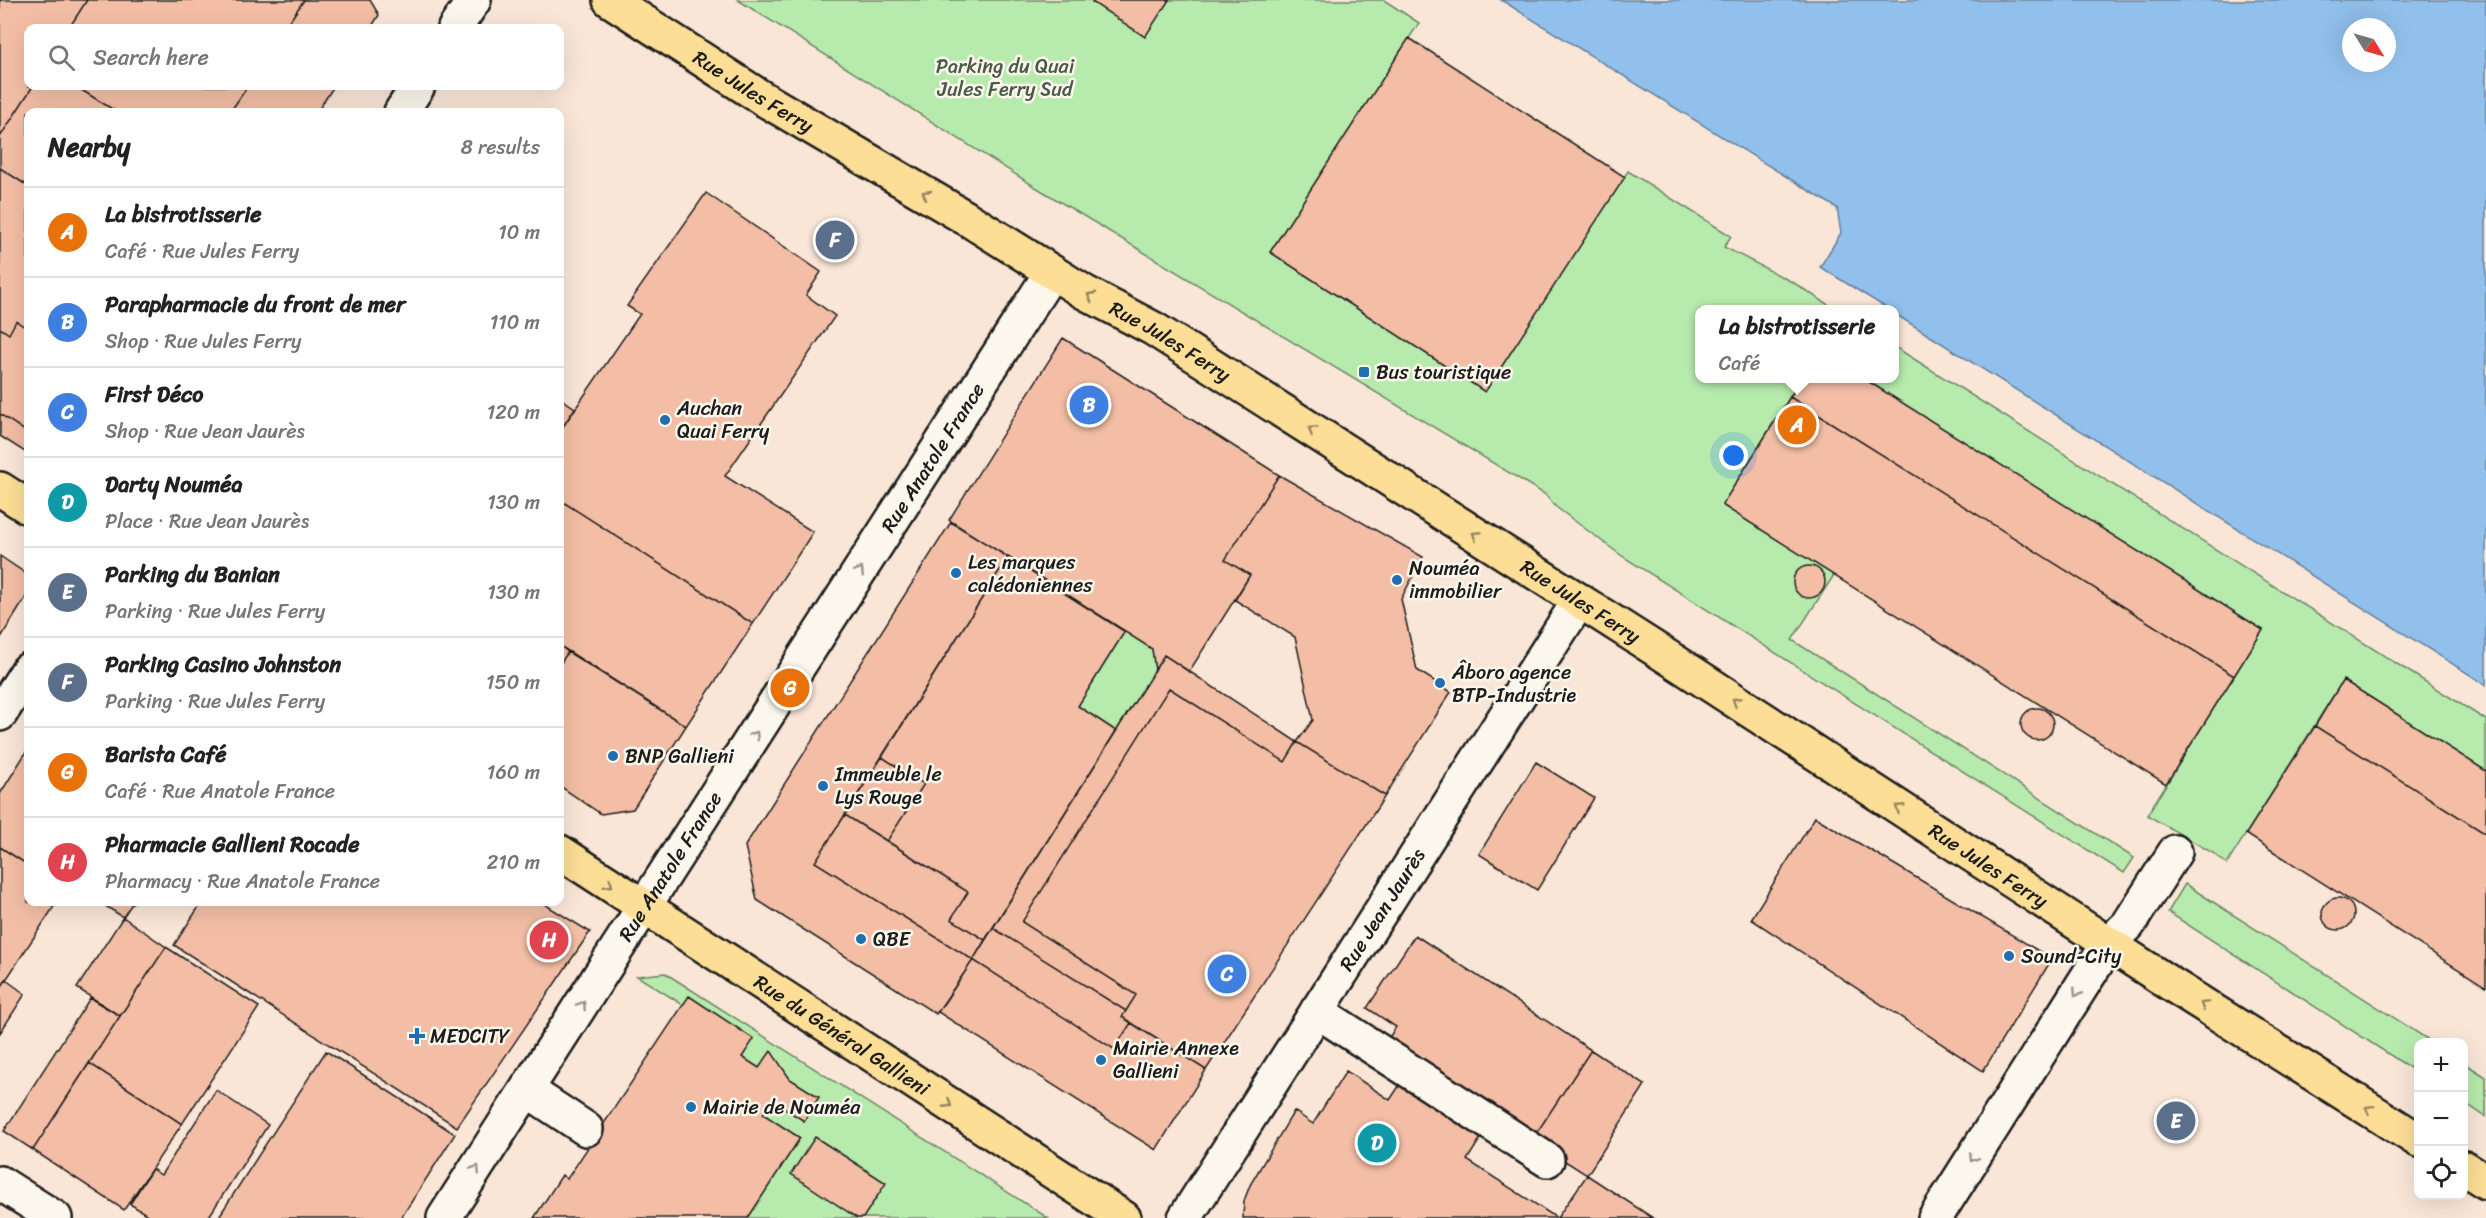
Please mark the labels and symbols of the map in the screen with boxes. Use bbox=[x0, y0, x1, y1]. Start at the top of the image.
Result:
north arrow bbox=[2342, 18, 2396, 72]
street label: Rue Jules Ferry bbox=[686, 40, 821, 143]
park label: Parking du Quai Jules Ferry Sud bbox=[936, 49, 1075, 107]
one-way arrow bbox=[922, 190, 932, 201]
pin: F bbox=[816, 218, 854, 262]
street label: Rue Jules Ferry bbox=[1103, 291, 1238, 392]
one-way arrow bbox=[1087, 292, 1098, 303]
place label: Bus touristique bbox=[1376, 355, 1511, 390]
marker: Bus touristique bbox=[1357, 365, 1371, 379]
street label: Rue Anatole France bbox=[871, 375, 994, 539]
pin: B bbox=[1070, 382, 1108, 428]
place label: Auchan Quai Ferry bbox=[676, 391, 770, 449]
pin: A bbox=[1778, 402, 1816, 448]
marker: Auchan Quai Ferry bbox=[658, 413, 672, 427]
one-way arrow bbox=[1308, 426, 1318, 438]
your location bbox=[1719, 441, 1748, 470]
one-way arrow bbox=[1472, 531, 1482, 543]
place label: Les marques calédoniennes bbox=[968, 545, 1093, 603]
street label: Rue Jules Ferry bbox=[1513, 550, 1648, 653]
place label: Nouméa immobilier bbox=[1409, 551, 1503, 609]
one-way arrow bbox=[853, 566, 864, 577]
marker: Les marques calédoniennes bbox=[949, 566, 963, 580]
marker: Nouméa immobilier bbox=[1390, 573, 1404, 587]
place label: Âboro agence BTP-Industrie bbox=[1451, 655, 1577, 713]
pin: G bbox=[770, 666, 810, 710]
marker: Âboro agence BTP-Industrie bbox=[1433, 676, 1447, 690]
one-way arrow bbox=[1731, 698, 1742, 709]
one-way arrow bbox=[748, 730, 759, 741]
place label: BNP Gallieni bbox=[625, 739, 735, 774]
marker: BNP Gallieni bbox=[606, 749, 620, 763]
place label: Immeuble le Lys Rouge bbox=[834, 757, 942, 815]
marker: Immeuble le Lys Rouge bbox=[816, 779, 830, 793]
street label: Rue Anatole France bbox=[609, 784, 731, 948]
one-way arrow bbox=[1895, 804, 1906, 815]
street label: Rue Jules Ferry bbox=[1922, 814, 2056, 918]
street label: Rue Jean Jaurès bbox=[1329, 840, 1435, 978]
one-way arrow bbox=[602, 877, 613, 888]
pin: H bbox=[530, 918, 568, 962]
place label: QBE bbox=[873, 922, 912, 957]
marker: QBE bbox=[854, 932, 868, 946]
place label: Sound-City bbox=[2021, 939, 2122, 974]
marker: Sound-City bbox=[2002, 949, 2016, 963]
pin: C bbox=[1208, 952, 1246, 996]
street label: Rue du Général Gallieni bbox=[747, 965, 938, 1106]
one-way arrow bbox=[2073, 987, 2085, 997]
one-way arrow bbox=[575, 1001, 586, 1012]
one-way arrow bbox=[2200, 1001, 2211, 1012]
place label: MEDCITY bbox=[430, 1019, 511, 1054]
marker: MEDCITY bbox=[408, 1027, 426, 1045]
place label: Mairie Annexe Gallieni bbox=[1113, 1031, 1239, 1089]
marker: Mairie Annexe Gallieni bbox=[1094, 1053, 1108, 1067]
place label: Mairie de Nouméa bbox=[703, 1090, 861, 1125]
one-way arrow bbox=[942, 1097, 953, 1108]
pin: E bbox=[2156, 1098, 2196, 1144]
marker: Mairie de Nouméa bbox=[684, 1100, 698, 1114]
one-way arrow bbox=[2365, 1104, 2375, 1116]
pin: D bbox=[1358, 1120, 1396, 1166]
one-way arrow bbox=[1969, 1151, 1980, 1162]
one-way arrow bbox=[469, 1165, 480, 1176]

